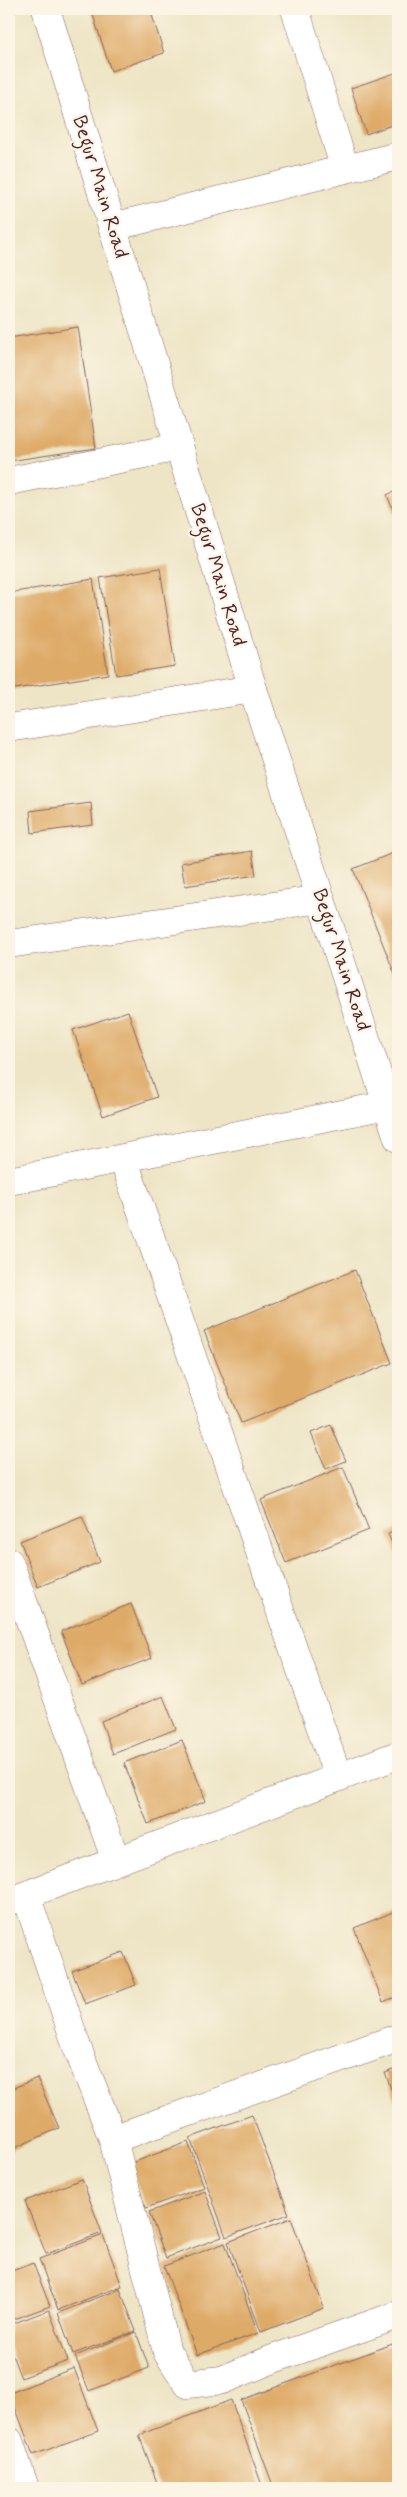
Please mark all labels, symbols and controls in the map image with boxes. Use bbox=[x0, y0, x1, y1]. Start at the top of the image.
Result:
street label: Begur Main Road bbox=[64, 112, 135, 262]
street label: Begur Main Road bbox=[182, 500, 253, 650]
street label: Begur Main Road bbox=[303, 885, 377, 1035]

